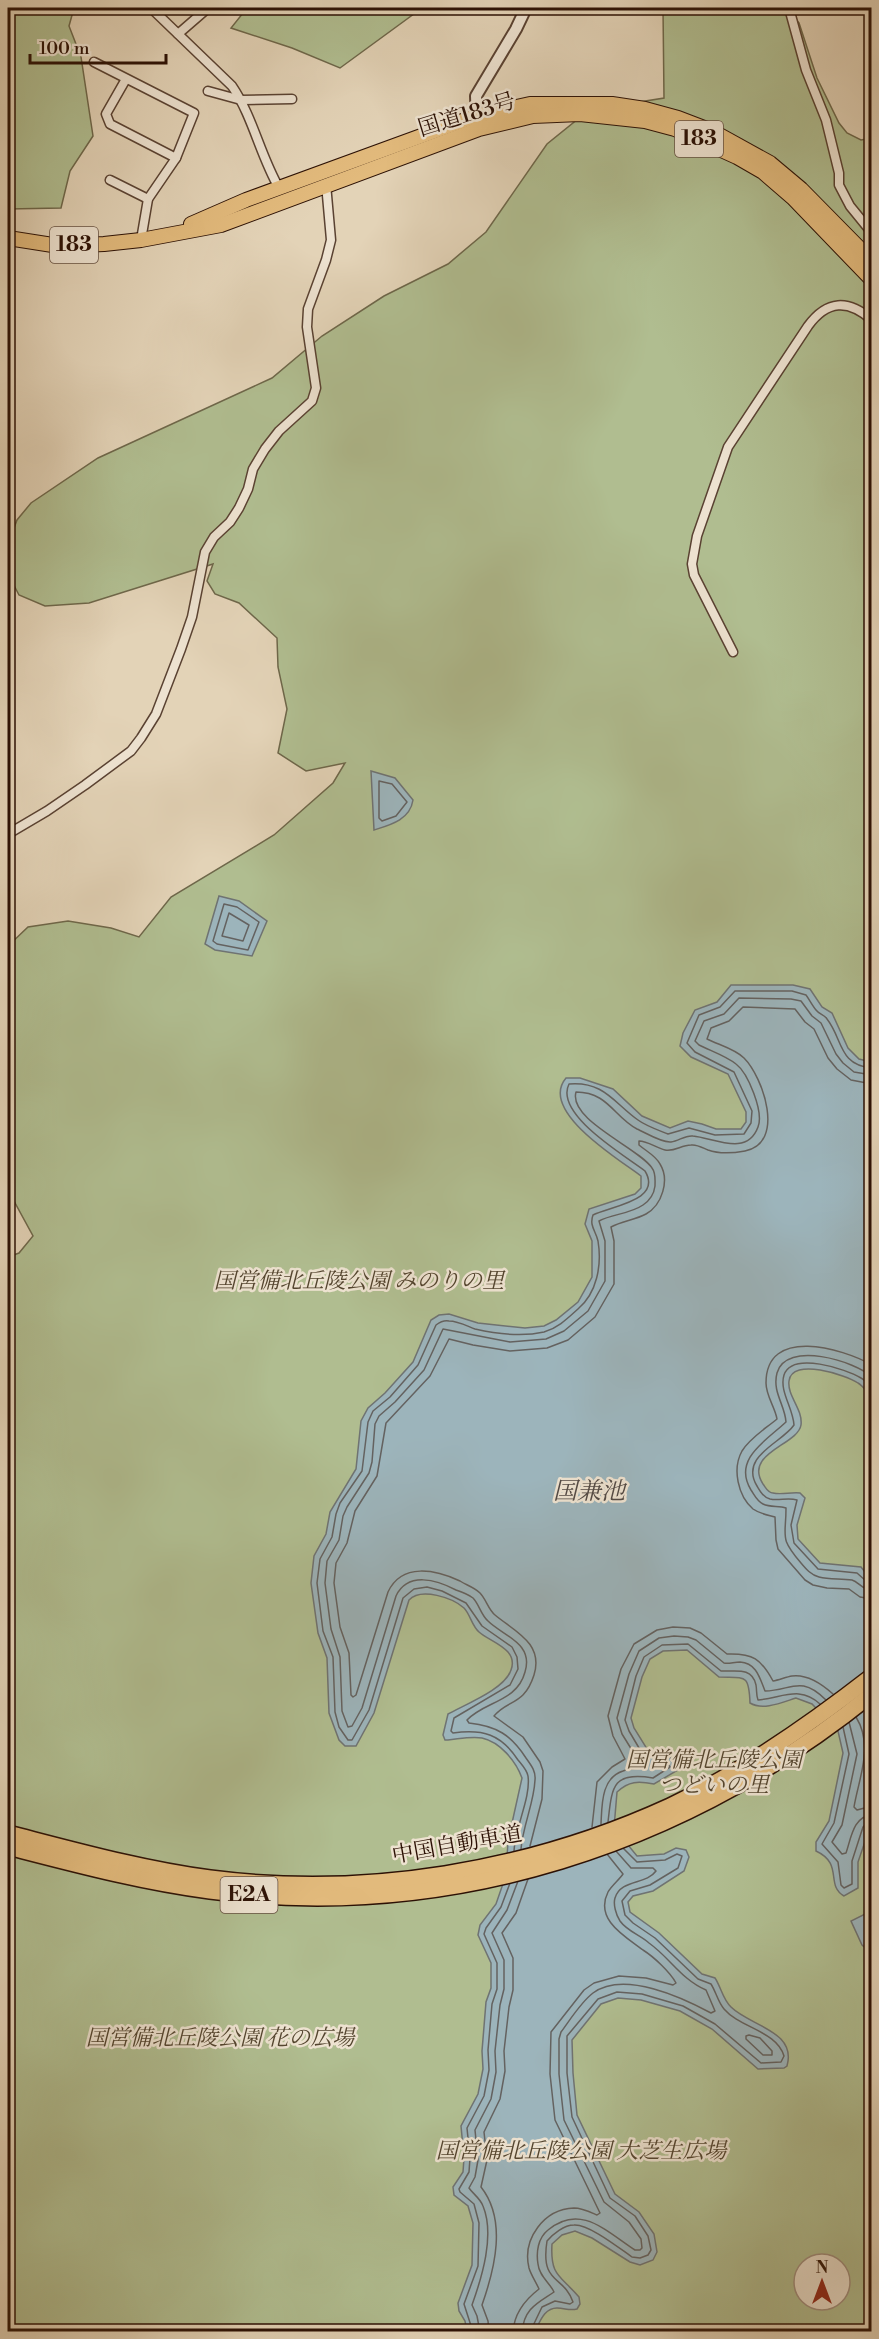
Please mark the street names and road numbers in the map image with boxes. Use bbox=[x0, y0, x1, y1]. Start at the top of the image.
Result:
street label: 国道183号 bbox=[415, 87, 519, 143]
road number: 183 bbox=[675, 121, 723, 157]
road number: 183 bbox=[50, 227, 98, 263]
street label: 中国自動車道 bbox=[390, 1820, 524, 1870]
road number: E2A bbox=[220, 1877, 278, 1913]

